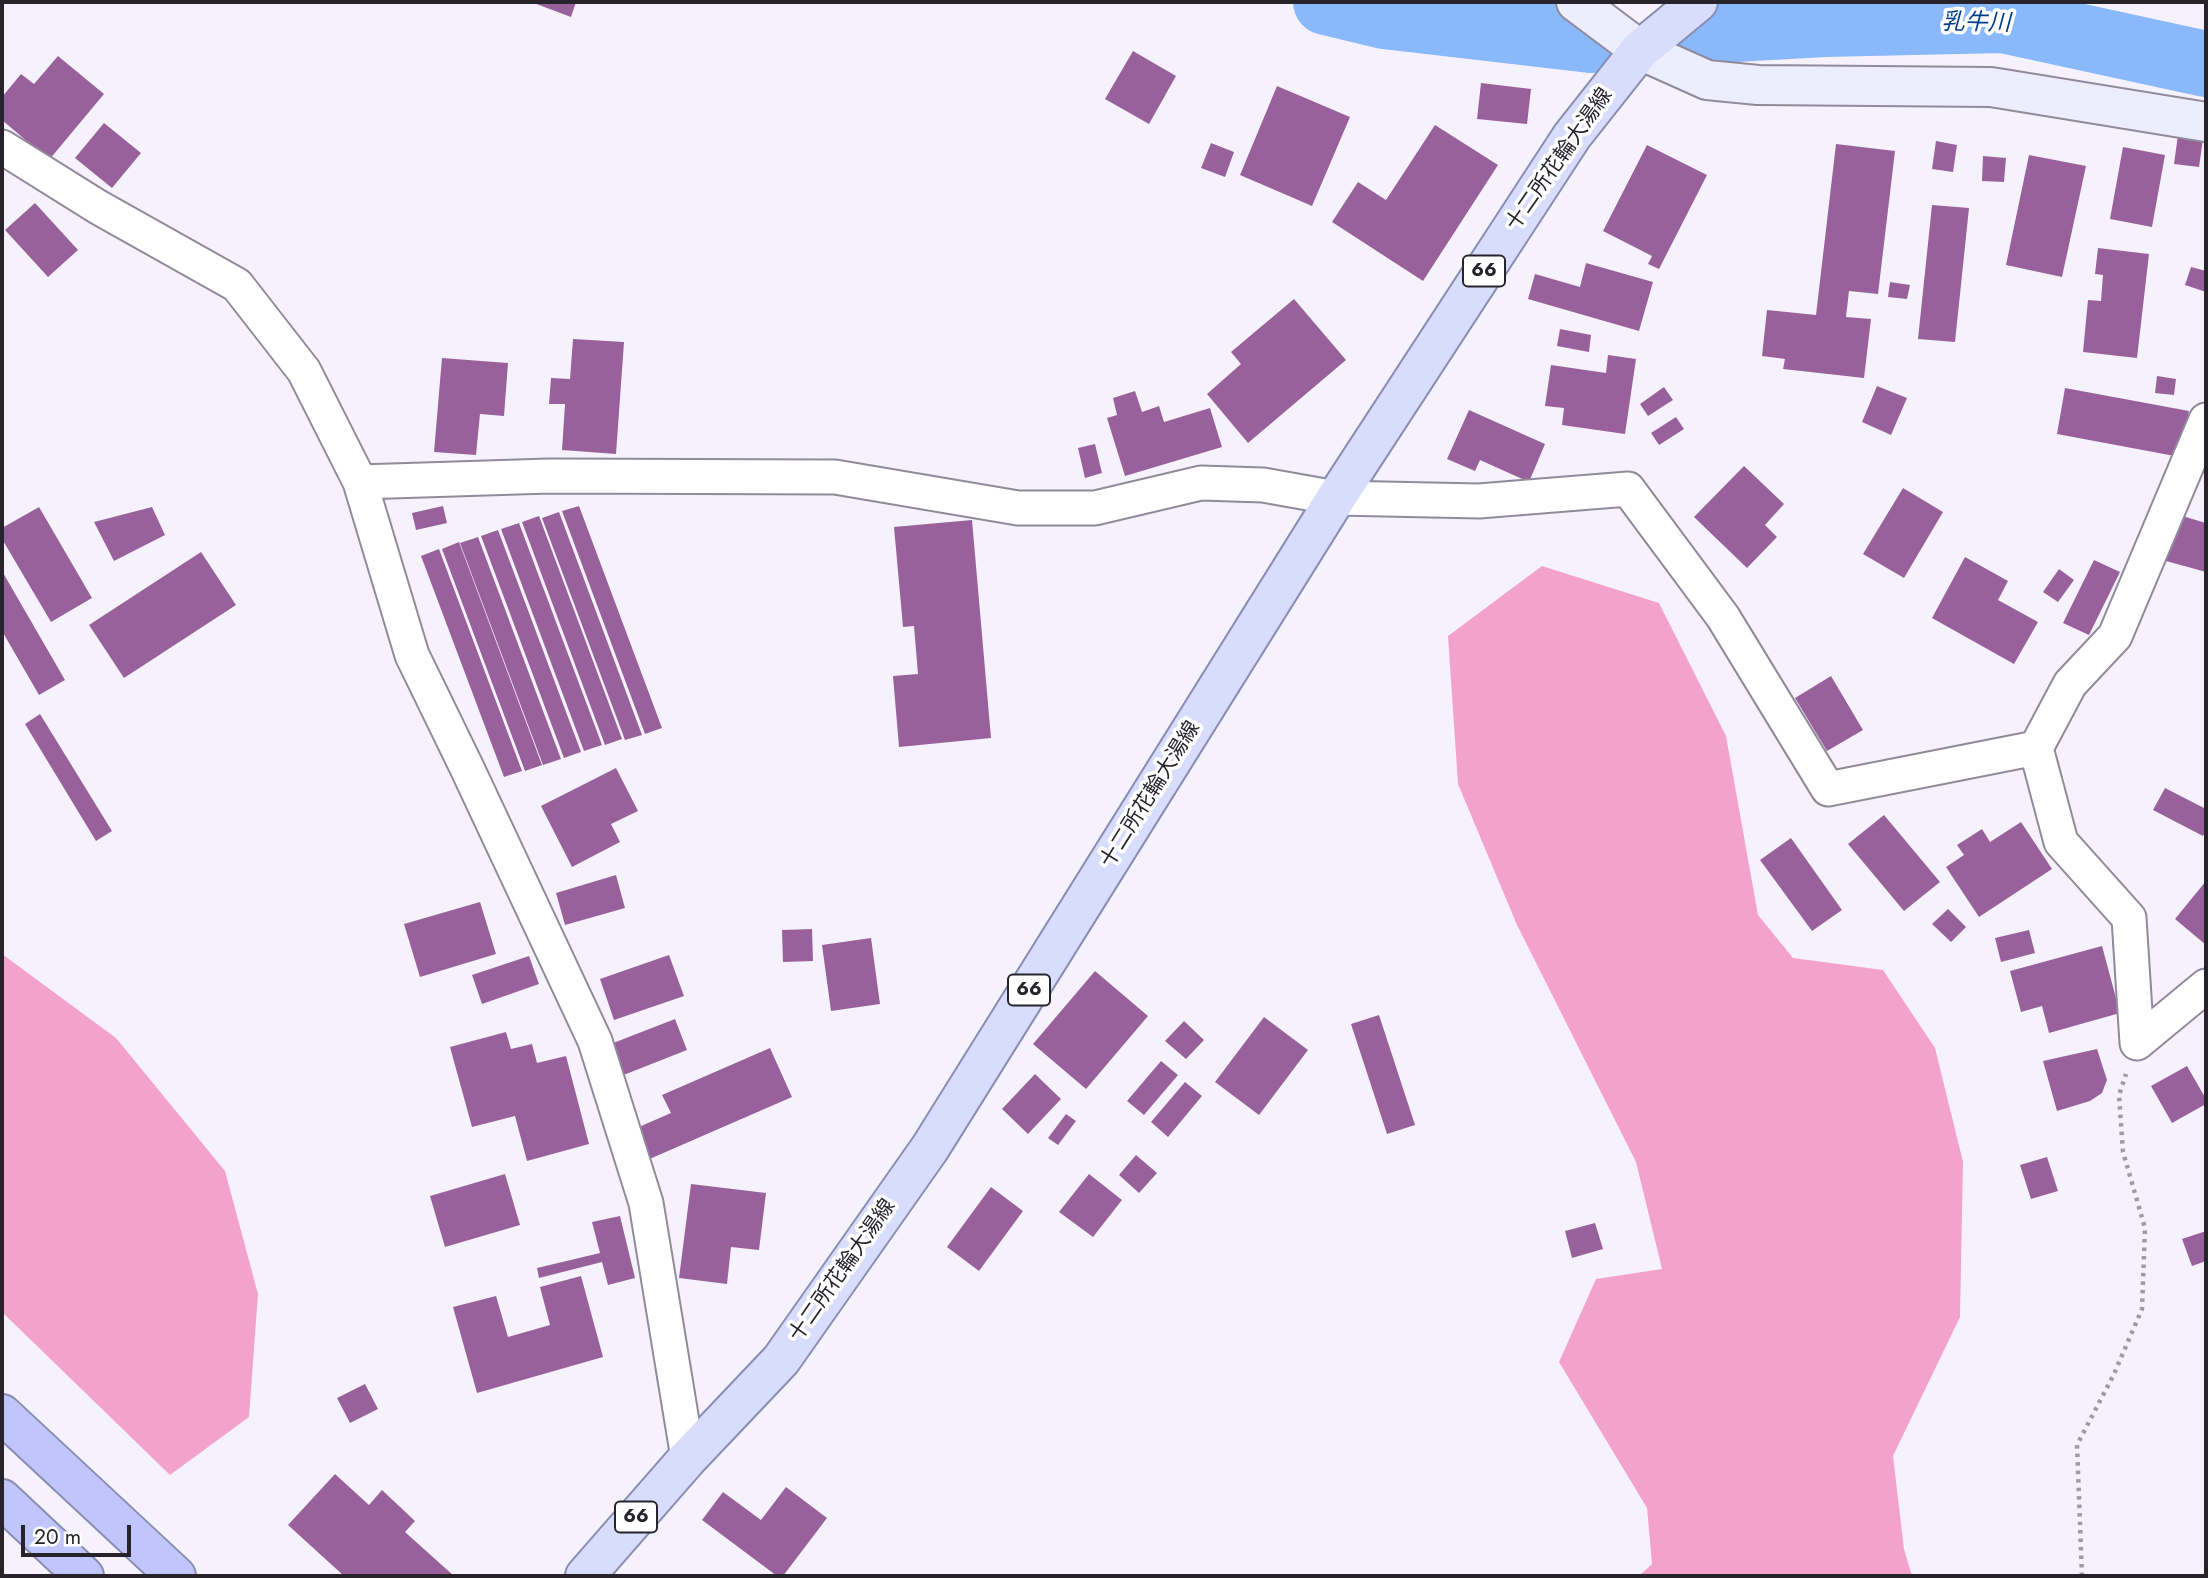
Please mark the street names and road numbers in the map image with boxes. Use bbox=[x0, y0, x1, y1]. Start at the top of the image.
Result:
street label: 十二所花輪大湯線 bbox=[1501, 84, 1619, 236]
road number: 66 bbox=[1463, 256, 1505, 286]
street label: 十二所花輪大湯線 bbox=[1096, 717, 1206, 873]
road number: 66 bbox=[1008, 974, 1050, 1006]
street label: 十二所花輪大湯線 bbox=[784, 1195, 902, 1347]
road number: 66 bbox=[615, 1502, 657, 1532]

